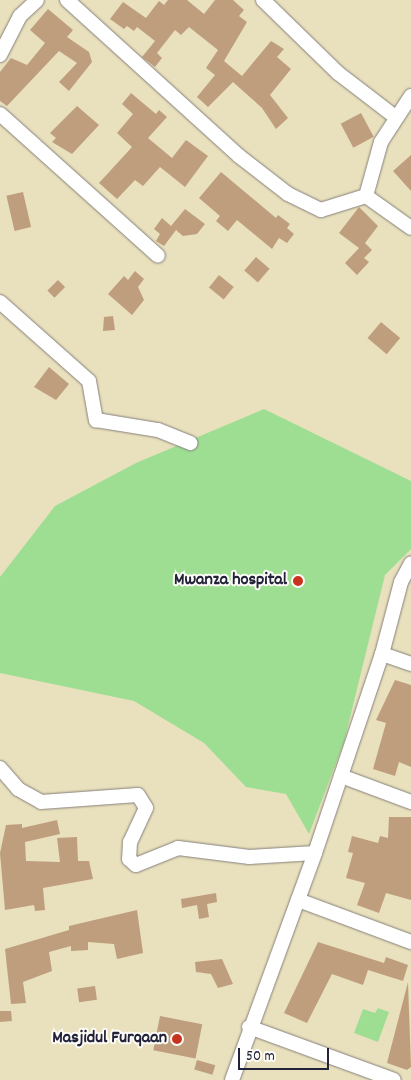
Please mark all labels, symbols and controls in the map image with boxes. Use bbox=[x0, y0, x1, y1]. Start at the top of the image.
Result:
place label: Mwanza hospital bbox=[174, 570, 287, 592]
marker: Mwanza hospital bbox=[291, 574, 305, 588]
place label: Masjidul Furqaan bbox=[52, 1028, 167, 1050]
marker: Masjidul Furqaan bbox=[171, 1033, 183, 1045]
scale bar bbox=[241, 1038, 332, 1070]
text: 50 m bbox=[246, 1046, 275, 1068]

